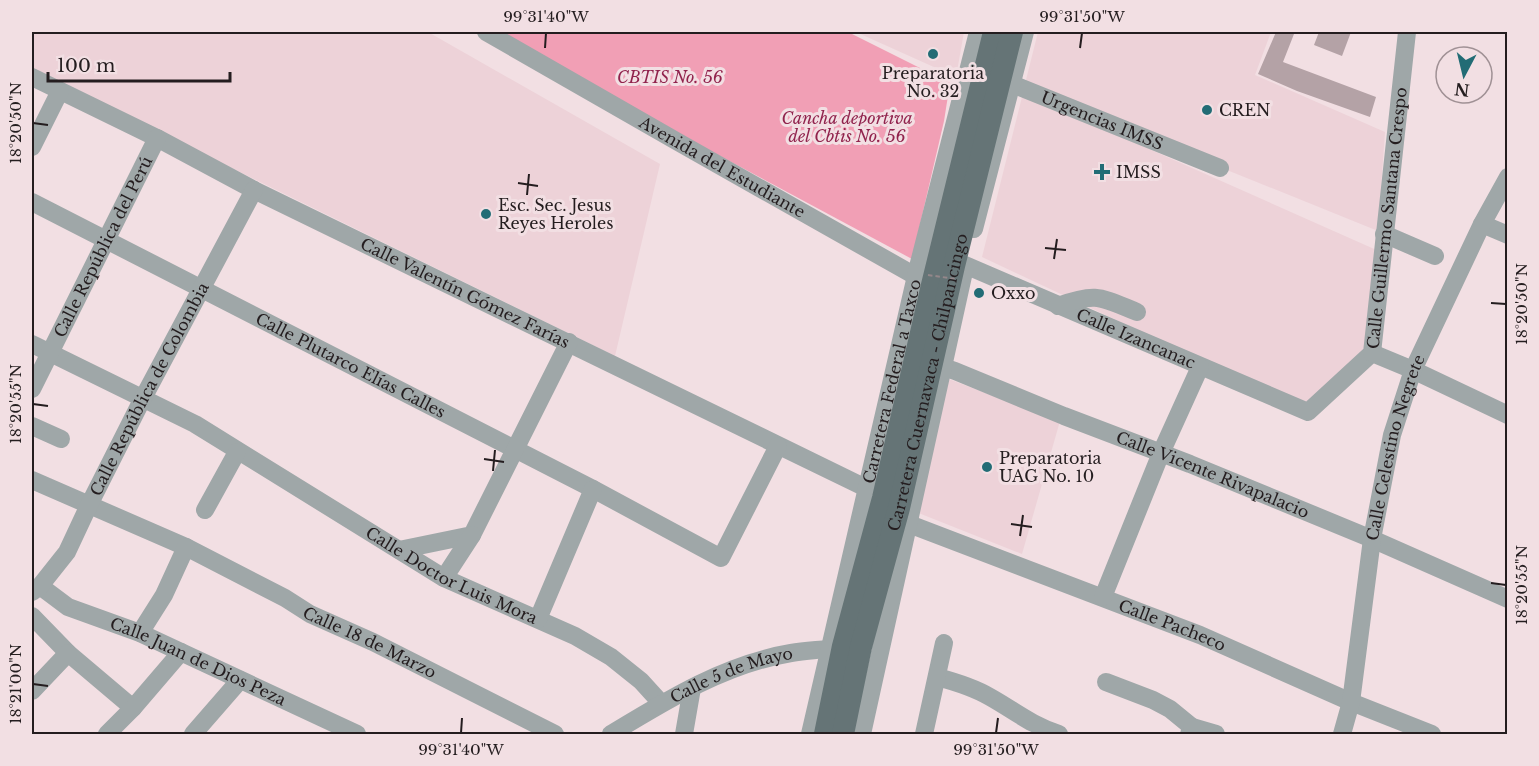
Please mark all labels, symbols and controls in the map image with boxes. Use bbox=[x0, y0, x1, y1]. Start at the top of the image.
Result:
text: 99°31'40"W bbox=[503, 7, 589, 26]
text: 99°31'50"W bbox=[1039, 7, 1125, 26]
scale bar bbox=[48, 45, 230, 83]
north arrow bbox=[1434, 45, 1494, 105]
marker: Preparatoria No. 32 bbox=[926, 47, 940, 61]
text: 100 m bbox=[57, 55, 115, 77]
place label: Preparatoria No. 32 bbox=[882, 63, 984, 101]
park label: CBTIS No. 56 bbox=[617, 67, 723, 87]
text: N bbox=[1453, 79, 1471, 101]
text: 18°20'50"N bbox=[6, 82, 25, 164]
street label: Calle Guillermo Santana Crespo bbox=[1363, 86, 1411, 350]
street label: Urgencias IMSS bbox=[1038, 87, 1166, 154]
place label: CREN bbox=[1219, 100, 1271, 120]
marker: CREN bbox=[1200, 103, 1214, 117]
park label: Cancha deportiva del Cbtis No. 56 bbox=[781, 108, 913, 146]
street label: Avenida del Estudiante bbox=[635, 111, 809, 222]
street label: Calle República del Perú bbox=[49, 152, 157, 341]
place label: IMSS bbox=[1116, 162, 1161, 182]
marker: IMSS bbox=[1093, 163, 1111, 181]
place label: Esc. Sec. Jesus Reyes Heroles bbox=[498, 195, 614, 233]
marker: Esc. Sec. Jesus Reyes Heroles bbox=[479, 207, 493, 221]
street label: Carretera Cuernavaca - Chilpancingo bbox=[883, 231, 972, 533]
street label: Calle Valentín Gómez Farías bbox=[357, 233, 573, 352]
text: 18°20'50"N bbox=[1512, 263, 1531, 345]
street label: Carretera Federal a Taxco bbox=[858, 277, 925, 485]
street label: Calle República de Colombia bbox=[85, 279, 213, 499]
place label: Oxxo bbox=[991, 283, 1035, 303]
marker: Oxxo bbox=[972, 286, 986, 300]
street label: Calle Izancanac bbox=[1074, 304, 1199, 373]
street label: Calle Plutarco Elías Calles bbox=[252, 308, 449, 422]
street label: Calle Celestino Negrete bbox=[1362, 351, 1429, 542]
text: 18°20'55"N bbox=[6, 364, 25, 444]
street label: Calle Vicente Rivapalacio bbox=[1113, 427, 1312, 522]
place label: Preparatoria UAG No. 10 bbox=[999, 448, 1101, 486]
marker: Preparatoria UAG No. 10 bbox=[980, 460, 994, 474]
street label: Calle Doctor Luis Mora bbox=[362, 522, 541, 628]
text: 18°20'55"N bbox=[1512, 545, 1531, 625]
street label: Calle Pacheco bbox=[1116, 595, 1229, 655]
street label: Calle 18 de Marzo bbox=[299, 602, 440, 682]
street label: Calle Juan de Dios Peza bbox=[107, 613, 289, 710]
street label: Calle 5 de Mayo bbox=[666, 643, 794, 707]
text: 18°21'00"N bbox=[6, 644, 25, 724]
text: 99°31'40"W bbox=[418, 740, 504, 759]
text: 99°31'50"W bbox=[953, 740, 1039, 759]

